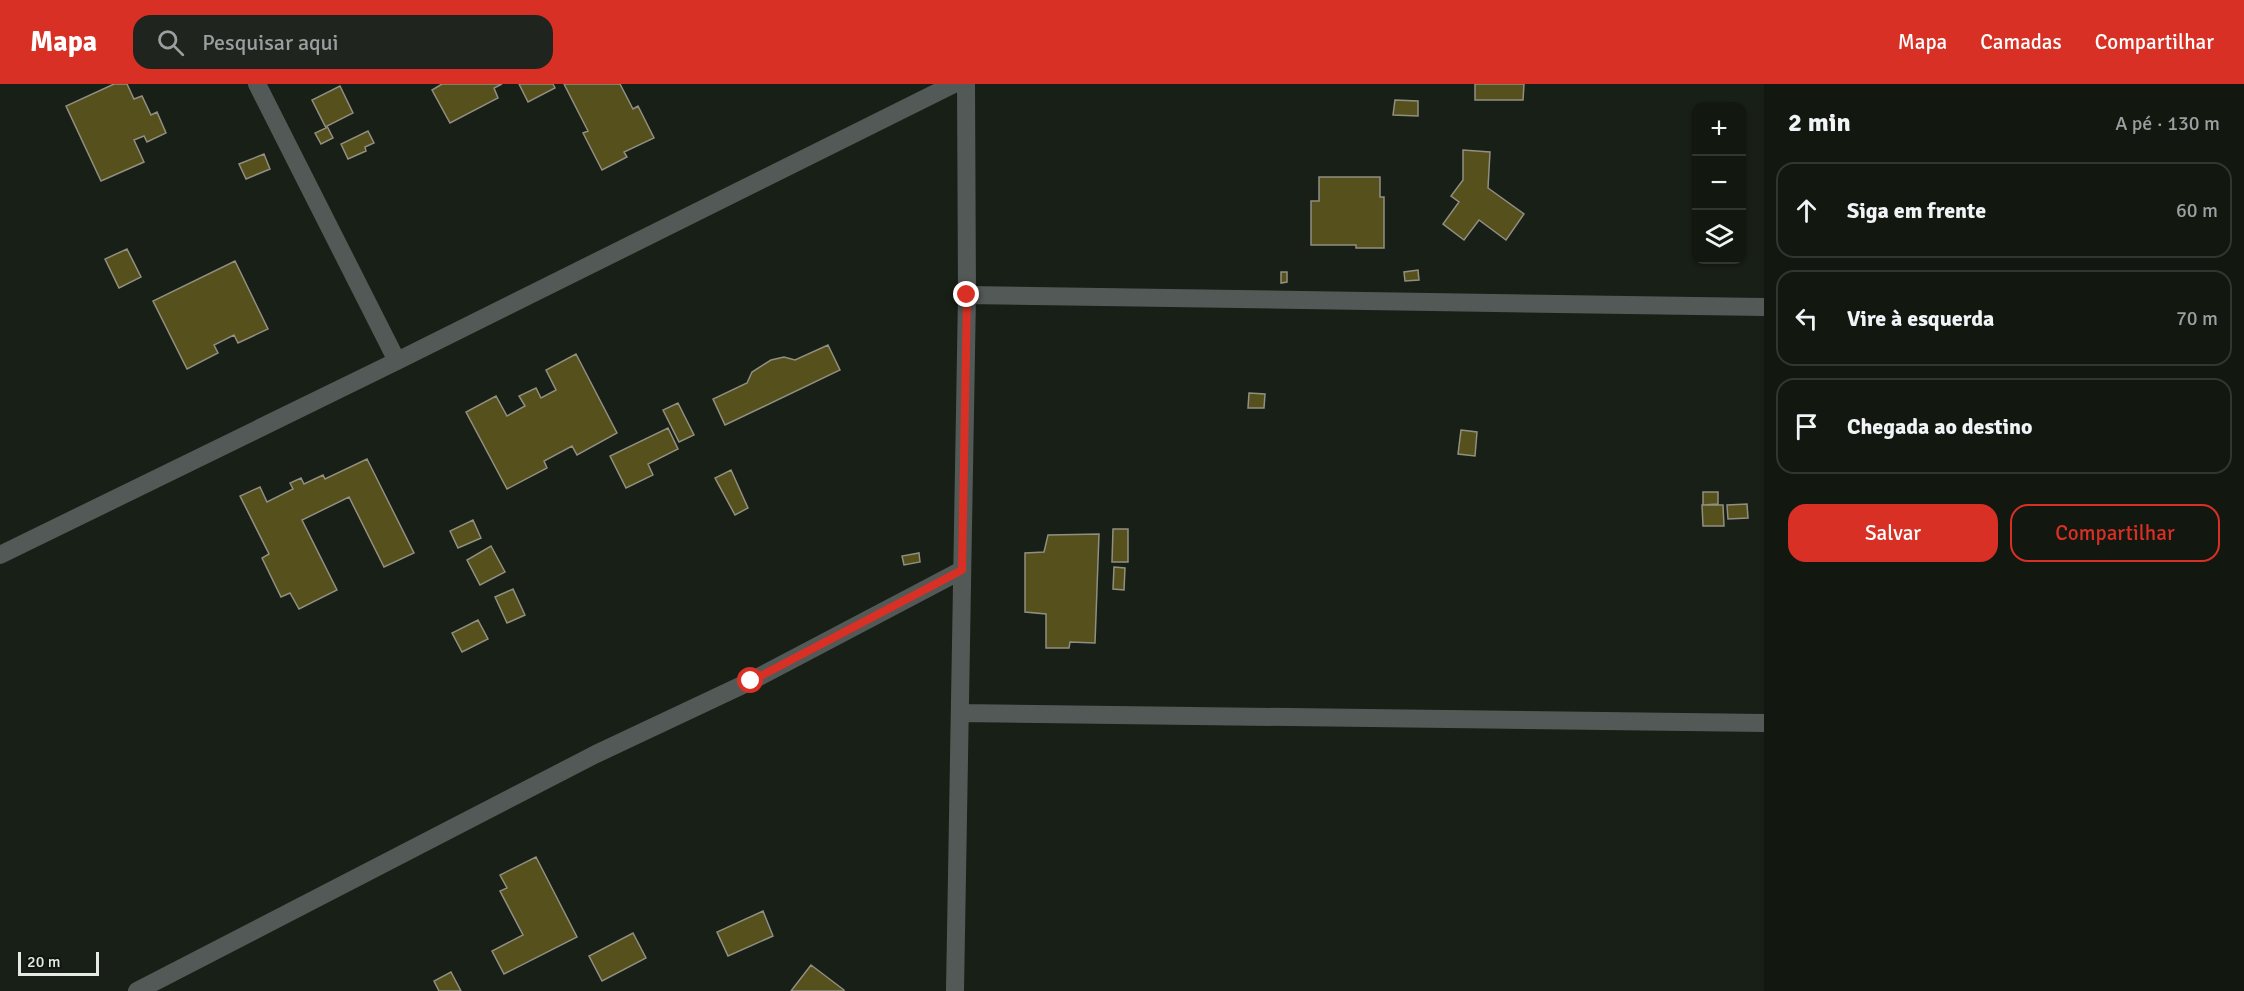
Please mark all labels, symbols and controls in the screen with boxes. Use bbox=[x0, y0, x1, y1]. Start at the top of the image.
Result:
search box bbox=[133, 15, 553, 69]
text: Mapa bbox=[30, 25, 97, 59]
icon: search bbox=[154, 26, 187, 59]
text: Pesquisar aqui bbox=[202, 29, 339, 56]
text: Mapa bbox=[1898, 29, 1947, 55]
text: Camadas bbox=[1980, 29, 2062, 55]
text: Compartilhar bbox=[2095, 29, 2214, 55]
map controls bbox=[1692, 102, 1746, 264]
button: + bbox=[1692, 102, 1746, 156]
text: 2 min bbox=[1788, 107, 1851, 139]
text: A pé · 130 m bbox=[2115, 111, 2220, 136]
button: − bbox=[1692, 156, 1746, 210]
icon: ahead bbox=[1790, 194, 1823, 227]
text: Siga em frente bbox=[1847, 197, 1986, 224]
text: 60 m bbox=[2176, 198, 2218, 223]
button: layers bbox=[1692, 210, 1746, 264]
route end bbox=[953, 281, 979, 307]
icon: left bbox=[1790, 302, 1823, 335]
text: Vire à esquerda bbox=[1847, 305, 1994, 332]
text: 70 m bbox=[2176, 306, 2218, 331]
icon: arrive bbox=[1790, 410, 1823, 443]
text: Chegada ao destino bbox=[1847, 413, 2033, 440]
button: Salvar bbox=[1788, 504, 1998, 562]
button: Compartilhar bbox=[2010, 504, 2220, 562]
route start bbox=[737, 667, 763, 693]
scale bar bbox=[18, 949, 99, 976]
text: 20 m bbox=[27, 952, 61, 972]

